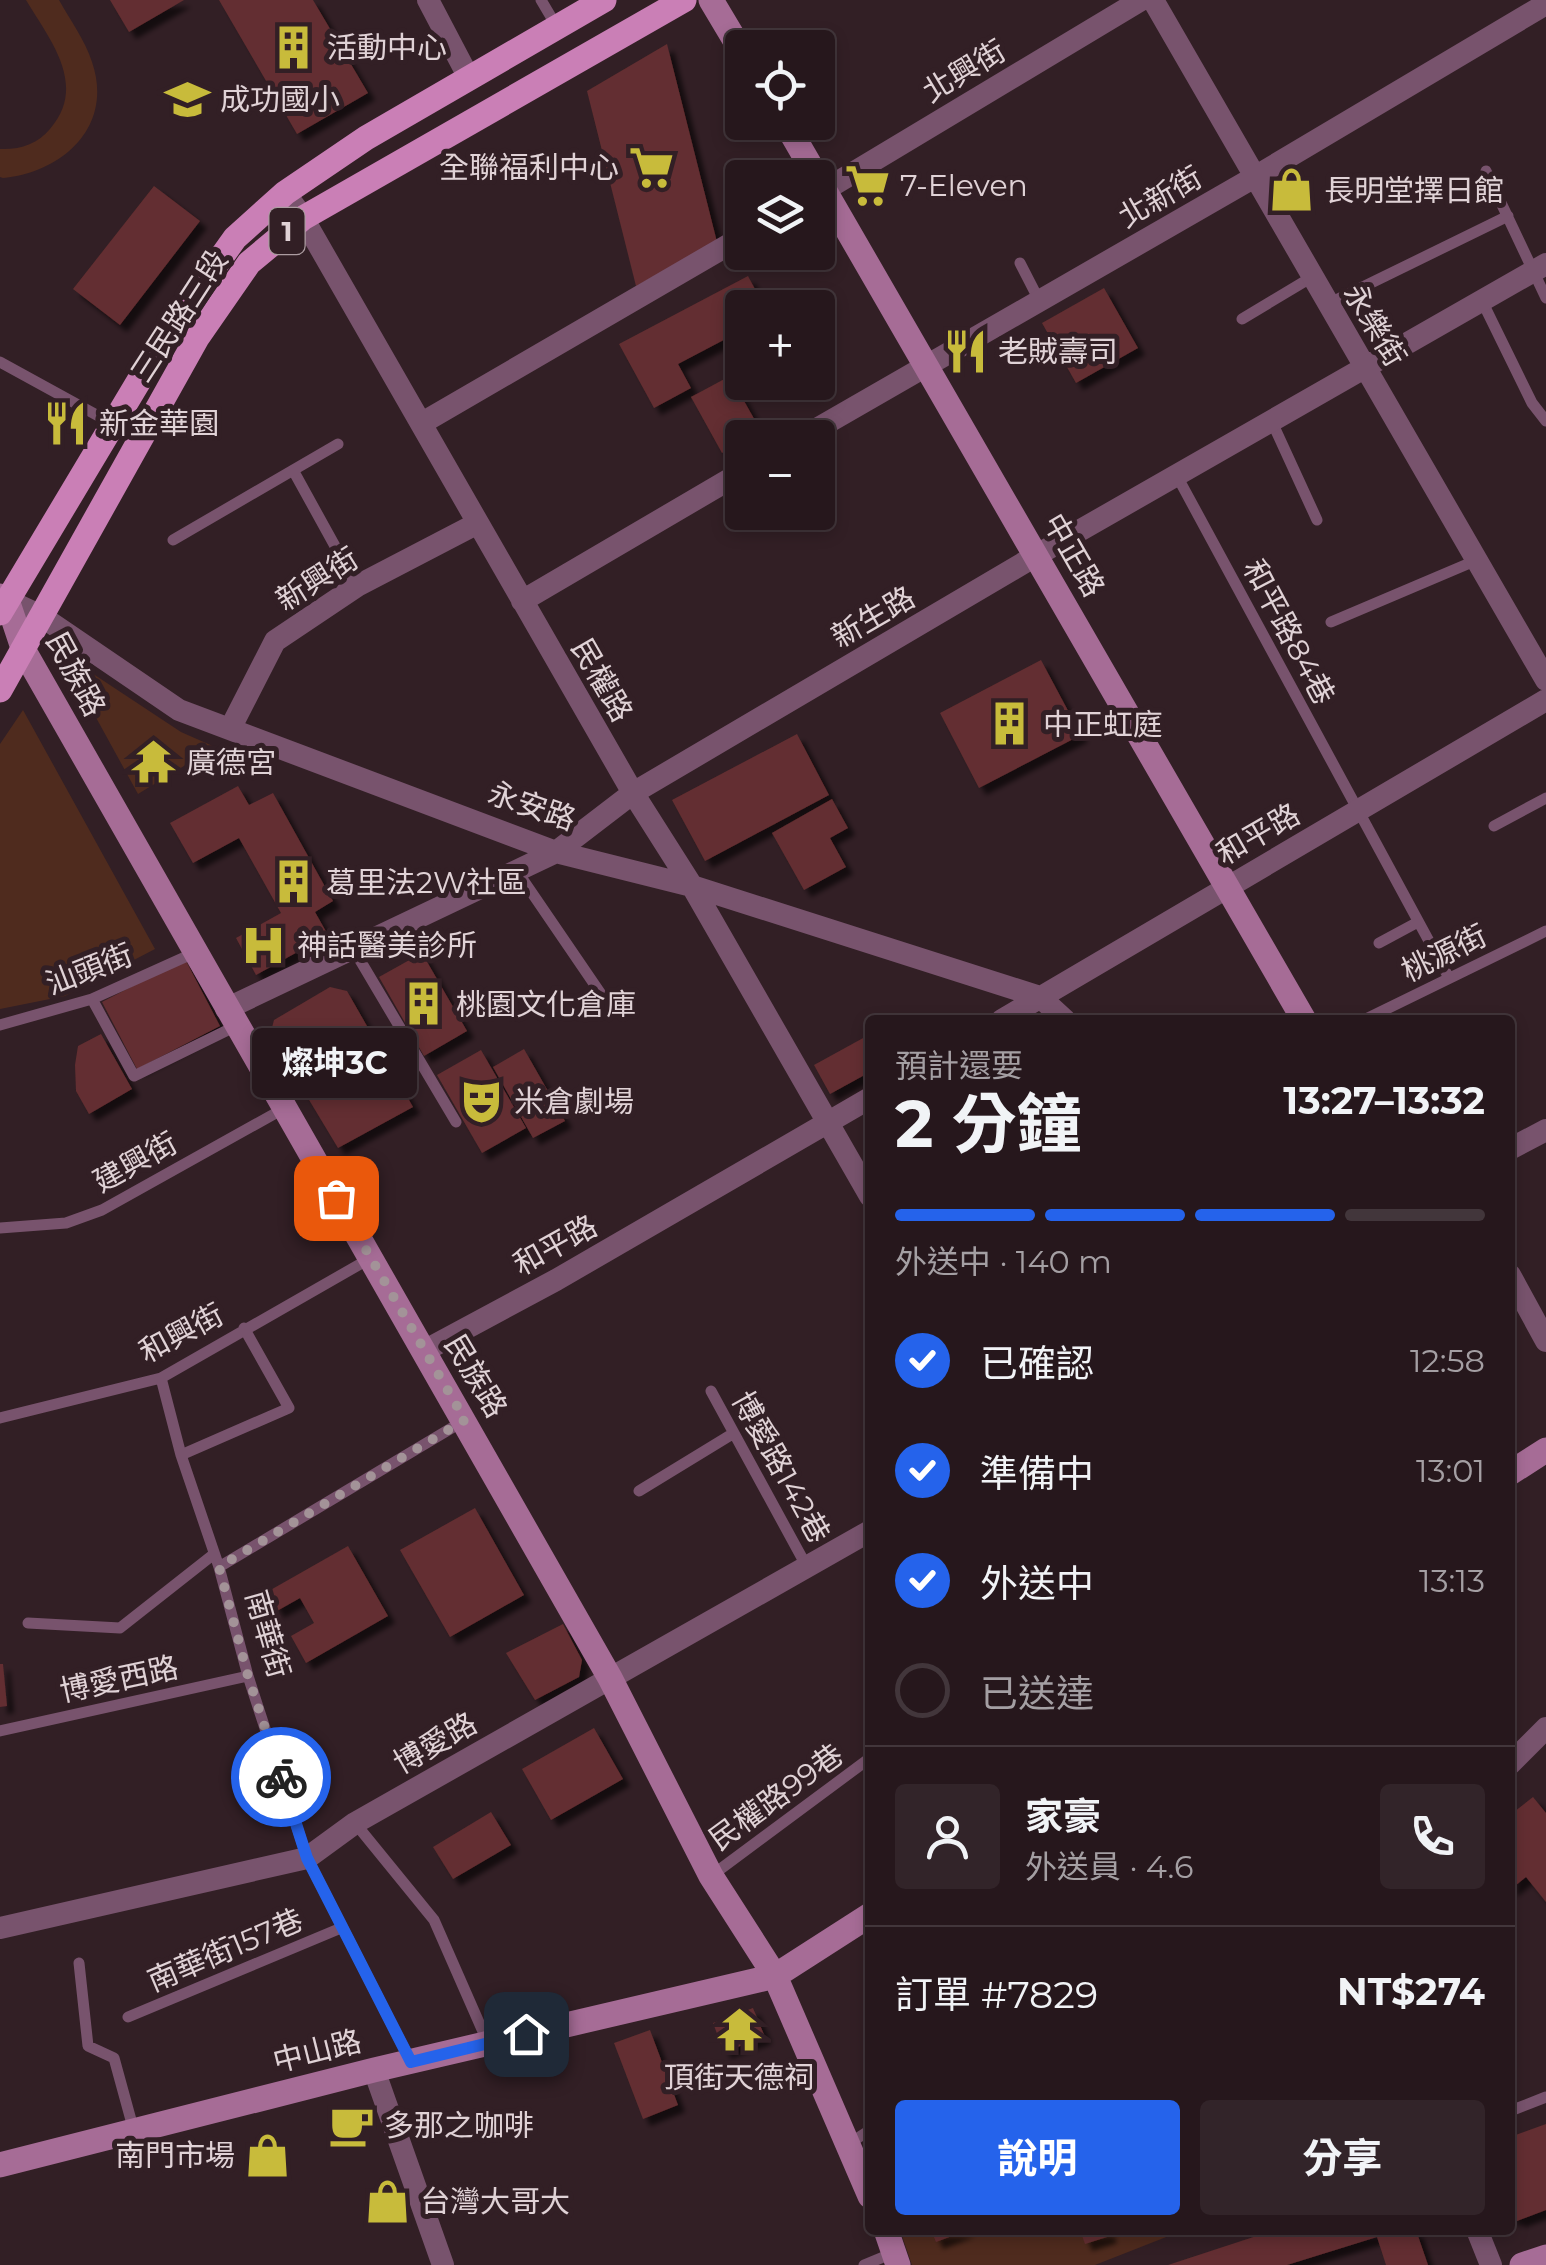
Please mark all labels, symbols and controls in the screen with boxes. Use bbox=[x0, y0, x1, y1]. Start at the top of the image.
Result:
building icon: 活動中心 bbox=[270, 23, 318, 71]
place label: 活動中心 bbox=[327, 29, 447, 66]
map controls bbox=[725, 30, 835, 530]
button: locate bbox=[725, 30, 835, 140]
street label: 北興街 bbox=[916, 32, 1012, 110]
school or university icon: 成功國小 bbox=[163, 75, 211, 123]
place label: 成功國小 bbox=[220, 81, 340, 118]
supermarket icon: 全聯福利中心 bbox=[628, 143, 676, 191]
place label: 全聯福利中心 bbox=[439, 149, 619, 186]
street label: 北新街 bbox=[1112, 158, 1208, 236]
button: layers bbox=[725, 160, 835, 270]
supermarket icon: 7-Eleven bbox=[843, 161, 891, 209]
shop icon: 長明堂擇日館 bbox=[1267, 166, 1315, 214]
place label: 7-Eleven bbox=[900, 167, 1028, 204]
place label: 長明堂擇日館 bbox=[1324, 172, 1504, 209]
road number: 1 bbox=[270, 208, 304, 254]
street label: 三民路三段 bbox=[123, 243, 235, 389]
street label: 永樂街 bbox=[1336, 277, 1414, 373]
button: + bbox=[725, 290, 835, 400]
restaurant icon: 老賊壽司 bbox=[941, 327, 989, 375]
place label: 老賊壽司 bbox=[998, 333, 1118, 370]
restaurant icon: 新金華園 bbox=[42, 399, 90, 447]
place label: 新金華園 bbox=[99, 405, 219, 442]
button: − bbox=[725, 420, 835, 530]
street label: 中正路 bbox=[1035, 507, 1113, 603]
street label: 新興街 bbox=[269, 539, 365, 619]
street label: 和平路84巷 bbox=[1235, 553, 1343, 711]
street label: 新生路 bbox=[825, 578, 921, 656]
street label: 民族路 bbox=[39, 626, 113, 722]
street label: 民權路 bbox=[563, 632, 641, 728]
building icon: 中正虹庭 bbox=[986, 700, 1034, 748]
place label: 中正虹庭 bbox=[1043, 706, 1163, 743]
temple icon: 廣德宮 bbox=[129, 738, 177, 786]
place label: 廣德宮 bbox=[186, 744, 276, 781]
street label: 永安路 bbox=[483, 774, 581, 838]
street label: 和平路 bbox=[1210, 795, 1306, 873]
building icon: 葛里法2W社區 bbox=[269, 858, 317, 906]
place label: 葛里法2W社區 bbox=[326, 864, 526, 901]
street label: 桃源街 bbox=[1395, 917, 1493, 989]
hospital icon: 神話醫美診所 bbox=[240, 921, 288, 969]
place label: 神話醫美診所 bbox=[297, 927, 477, 964]
street label: 汕頭街 bbox=[40, 936, 138, 1002]
building icon: 桃園文化倉庫 bbox=[399, 980, 447, 1028]
place label: 桃園文化倉庫 bbox=[456, 986, 636, 1023]
callout: 燦坤3C bbox=[254, 1028, 418, 1098]
text: 燦坤3C bbox=[281, 1043, 388, 1082]
text: 預計還要 bbox=[895, 1046, 1023, 1085]
theatre icon: 米倉劇場 bbox=[457, 1077, 505, 1125]
text: 13:27–13:32 bbox=[1283, 1077, 1485, 1124]
place label: 米倉劇場 bbox=[514, 1083, 634, 1120]
text: 2 分鐘 bbox=[895, 1084, 1082, 1163]
street label: 建興街 bbox=[87, 1124, 183, 1200]
pin bbox=[294, 1156, 379, 1241]
icon: bag bbox=[309, 1171, 364, 1226]
street label: 和平路 bbox=[507, 1207, 603, 1283]
text: 外送中 · 140 m bbox=[895, 1242, 1112, 1281]
street label: 和興街 bbox=[133, 1296, 229, 1370]
street label: 民族路 bbox=[437, 1328, 515, 1424]
icon: check bbox=[895, 1333, 950, 1388]
text: 已確認 bbox=[980, 1340, 1094, 1387]
text: 12:58 bbox=[1410, 1341, 1485, 1380]
street label: 博愛路142巷 bbox=[724, 1385, 838, 1549]
icon: check bbox=[895, 1443, 950, 1498]
text: 準備中 bbox=[980, 1450, 1094, 1497]
text: 13:01 bbox=[1416, 1451, 1485, 1490]
icon: check bbox=[895, 1553, 950, 1608]
text: 外送中 bbox=[980, 1560, 1094, 1607]
text: 13:13 bbox=[1419, 1561, 1485, 1600]
street label: 南華街 bbox=[238, 1586, 298, 1682]
street label: 博愛西路 bbox=[56, 1648, 182, 1710]
text: 已送達 bbox=[980, 1670, 1094, 1717]
street label: 博愛路 bbox=[387, 1704, 483, 1782]
courier bbox=[231, 1727, 331, 1827]
street label: 民權路99巷 bbox=[702, 1736, 850, 1858]
icon: bike bbox=[254, 1750, 309, 1805]
button: person bbox=[895, 1784, 1000, 1889]
button: phone bbox=[1380, 1784, 1485, 1889]
text: 家豪 bbox=[1025, 1793, 1101, 1840]
text: 外送員 · 4.6 bbox=[1025, 1847, 1194, 1886]
street label: 南華街157巷 bbox=[142, 1901, 308, 1999]
text: NT$274 bbox=[1337, 1968, 1485, 2015]
text: 訂單 #7829 bbox=[895, 1971, 1098, 2018]
pin bbox=[484, 1992, 569, 2077]
temple icon: 頂街天德祠 bbox=[715, 2006, 763, 2054]
icon: home bbox=[499, 2007, 554, 2062]
street label: 中山路 bbox=[269, 2022, 365, 2080]
place label: 頂街天德祠 bbox=[664, 2059, 814, 2096]
button: 說明 bbox=[895, 2100, 1180, 2215]
button: 分享 bbox=[1200, 2100, 1485, 2215]
cafe icon: 多那之咖啡 bbox=[327, 2101, 375, 2149]
place label: 多那之咖啡 bbox=[384, 2107, 534, 2144]
shop icon: 南門市場 bbox=[244, 2131, 292, 2179]
place label: 南門市場 bbox=[115, 2137, 235, 2174]
shop icon: 台灣大哥大 bbox=[363, 2177, 411, 2225]
place label: 台灣大哥大 bbox=[420, 2183, 570, 2220]

